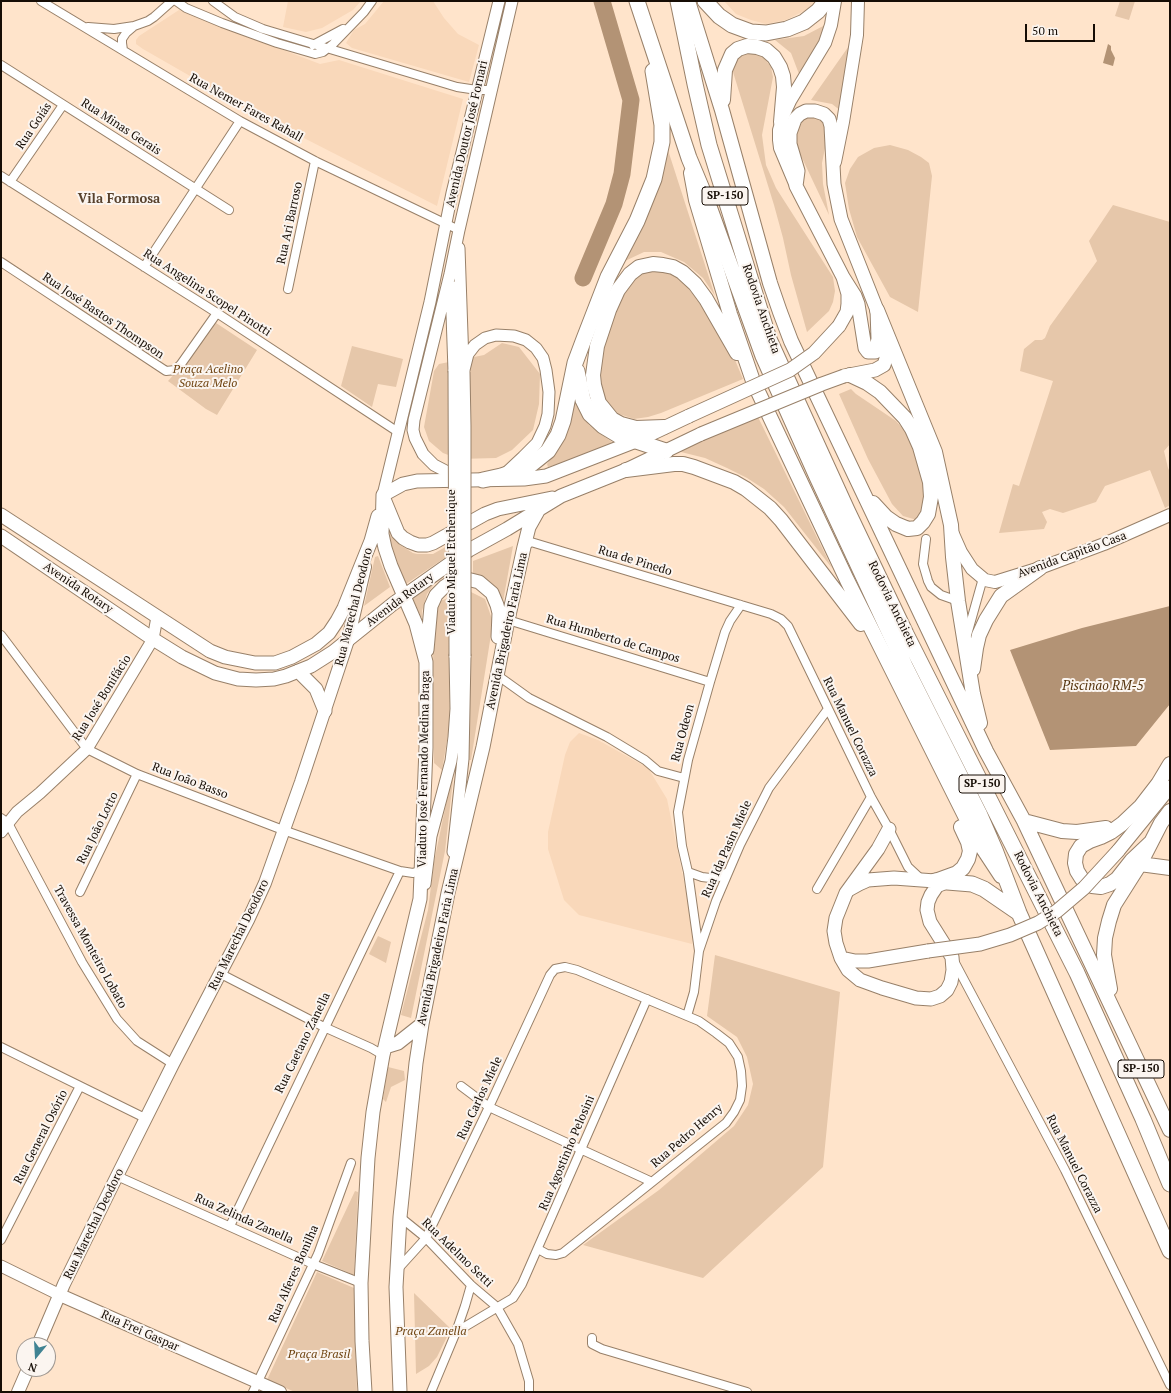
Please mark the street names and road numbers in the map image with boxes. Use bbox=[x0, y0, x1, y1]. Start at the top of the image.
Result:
street label: Avenida Doutor José Fornari bbox=[443, 59, 491, 209]
street label: Rua Nemer Fares Rahall bbox=[187, 71, 305, 145]
street label: Rua Minas Gerais bbox=[78, 96, 164, 158]
street label: Rua Goiás bbox=[13, 100, 55, 152]
street label: Rua Ari Barroso bbox=[274, 180, 306, 266]
road number: SP-150 bbox=[702, 187, 748, 205]
street label: Rua Angelina Scopel Pinotti bbox=[141, 246, 273, 340]
street label: Rodovia Anchieta bbox=[739, 262, 783, 356]
street label: Rua José Bastos Thompson bbox=[40, 270, 166, 362]
street label: Viaduto Miguel Etchenique bbox=[445, 489, 459, 635]
street label: Avenida Capitão Casa bbox=[1016, 529, 1128, 581]
street label: Rua de Pinedo bbox=[596, 543, 674, 579]
street label: Rua Marechal Deodoro bbox=[332, 546, 376, 668]
street label: Avenida Brigadeiro Faria Lima bbox=[483, 551, 531, 711]
street label: Avenida Rotary bbox=[40, 559, 116, 617]
street label: Rodovia Anchieta bbox=[865, 559, 919, 649]
street label: Avenida Rotary bbox=[363, 570, 437, 630]
street label: Rua Humberto de Campos bbox=[544, 612, 682, 666]
street label: Rua José Bonifácio bbox=[70, 652, 134, 744]
street label: Viaduto José Fernando Medina Braga bbox=[415, 670, 433, 868]
street label: Rua Manuel Corazza bbox=[820, 675, 880, 779]
street label: Rua Odeon bbox=[668, 703, 698, 763]
street label: Rua João Basso bbox=[150, 760, 230, 802]
road number: SP-150 bbox=[959, 775, 1005, 793]
street label: Rua João Lotto bbox=[74, 790, 122, 866]
street label: Rua Ida Pasin Miele bbox=[699, 798, 755, 900]
street label: Rodovia Anchieta bbox=[1010, 849, 1066, 939]
street label: Avenida Brigadeiro Faria Lima bbox=[414, 867, 462, 1027]
street label: Rua Marechal Deodoro bbox=[206, 877, 272, 993]
street label: Travessa Monteiro Lobato bbox=[50, 883, 130, 1011]
street label: Rua Caetano Zanella bbox=[272, 990, 334, 1096]
street label: Rua Carlos Miele bbox=[454, 1054, 506, 1142]
road number: SP-150 bbox=[1118, 1060, 1164, 1078]
street label: Rua General Osório bbox=[11, 1088, 71, 1186]
street label: Rua Agostinho Pelosini bbox=[536, 1093, 598, 1213]
street label: Rua Pedro Henry bbox=[648, 1101, 726, 1171]
street label: Rua Manuel Corazza bbox=[1043, 1112, 1105, 1216]
street label: Rua Marechal Deodoro bbox=[61, 1166, 127, 1282]
street label: Rua Zelinda Zanella bbox=[192, 1191, 296, 1247]
street label: Rua Adelmo Setti bbox=[419, 1216, 495, 1290]
street label: Rua Alferes Bonilha bbox=[266, 1223, 322, 1325]
street label: Rua Frei Gaspar bbox=[99, 1307, 181, 1355]

